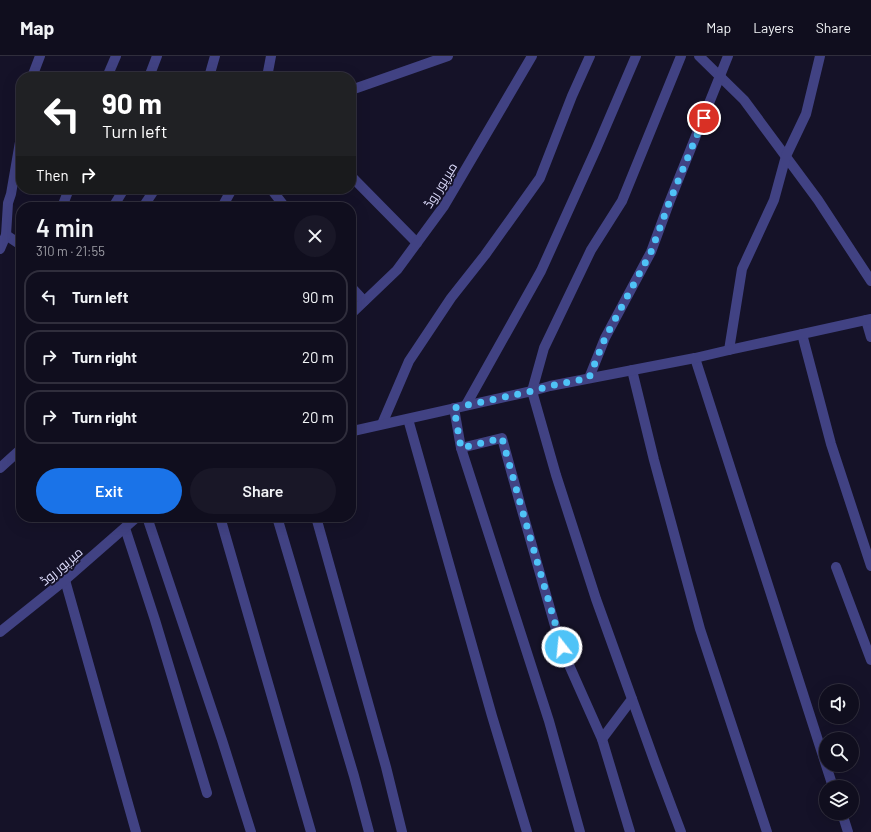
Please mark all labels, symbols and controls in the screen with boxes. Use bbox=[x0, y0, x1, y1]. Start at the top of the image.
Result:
text: Map bbox=[20, 16, 54, 39]
text: Map bbox=[706, 19, 731, 36]
text: Layers bbox=[753, 19, 794, 36]
text: Share bbox=[816, 19, 851, 36]
text: 90 m bbox=[102, 86, 162, 120]
icon: left bbox=[36, 88, 88, 140]
pin bbox=[687, 101, 721, 135]
icon: arrive bbox=[693, 107, 715, 129]
text: Turn left bbox=[102, 120, 168, 142]
street label: میرپور روڈ bbox=[420, 159, 462, 212]
icon: right bbox=[77, 164, 99, 186]
text: Then bbox=[36, 166, 69, 184]
text: 4 min bbox=[36, 213, 94, 242]
button: close bbox=[294, 215, 336, 257]
text: 310 m · 21:55 bbox=[36, 243, 105, 259]
icon: left bbox=[38, 286, 60, 308]
text: Turn left bbox=[72, 288, 128, 306]
text: 90 m bbox=[302, 288, 334, 306]
icon: right bbox=[38, 346, 60, 368]
text: Turn right bbox=[72, 348, 137, 366]
text: 20 m bbox=[302, 348, 334, 366]
icon: right bbox=[38, 406, 60, 428]
text: Turn right bbox=[72, 408, 137, 426]
text: 20 m bbox=[302, 408, 334, 426]
button: Exit bbox=[36, 468, 182, 514]
button: Share bbox=[190, 468, 336, 514]
street label: میرپور روڈ bbox=[36, 544, 87, 590]
position arrow bbox=[541, 626, 583, 668]
map controls bbox=[819, 684, 859, 820]
button: sound bbox=[819, 684, 859, 724]
button: search bbox=[819, 732, 859, 772]
button: layers bbox=[819, 780, 859, 820]

